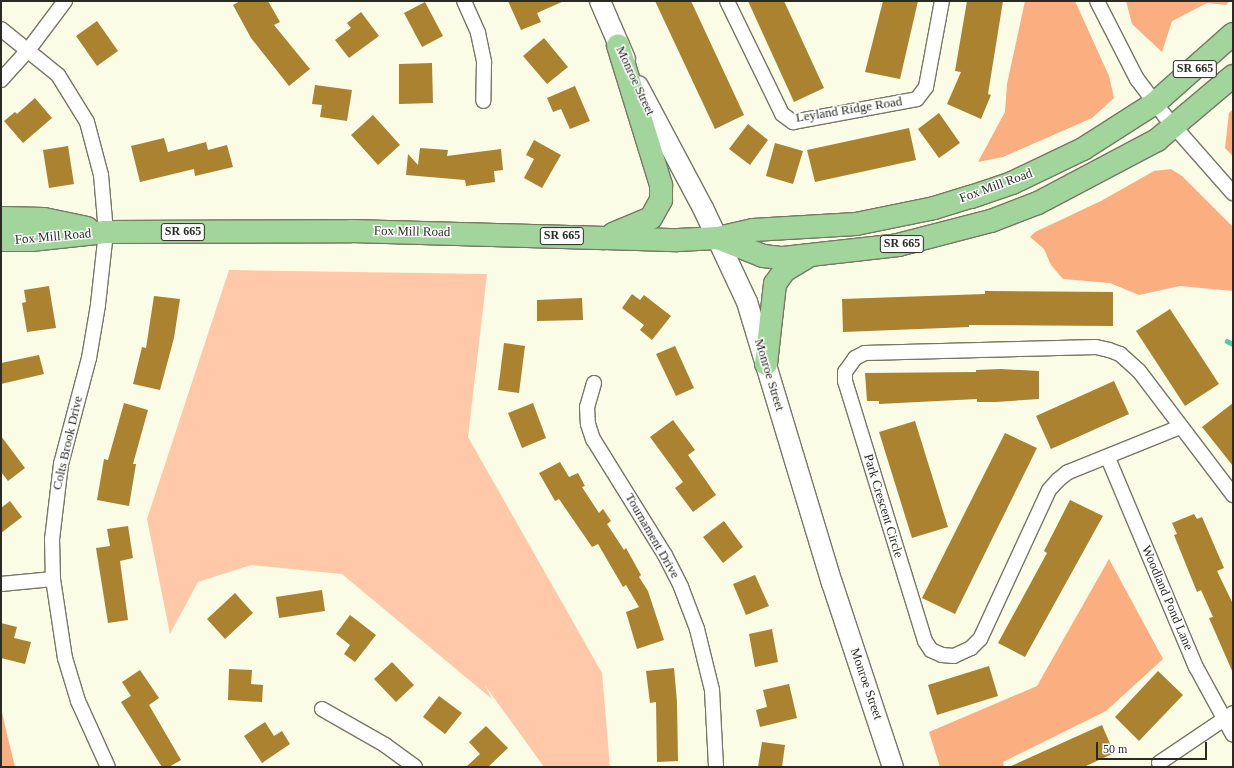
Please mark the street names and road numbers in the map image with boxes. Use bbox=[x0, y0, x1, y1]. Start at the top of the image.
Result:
street label: Monroe Street bbox=[612, 44, 658, 118]
road number: SR 665 bbox=[1172, 59, 1218, 79]
street label: Leyland Ridge Road bbox=[795, 94, 903, 126]
street label: Fox Mill Road bbox=[957, 166, 1035, 206]
road number: SR 665 bbox=[160, 222, 206, 242]
street label: Fox Mill Road bbox=[374, 224, 450, 240]
street label: Fox Mill Road bbox=[14, 226, 92, 248]
road number: SR 665 bbox=[539, 226, 585, 246]
road number: SR 665 bbox=[879, 234, 925, 254]
street label: Monroe Street bbox=[751, 337, 787, 413]
street label: Colts Brook Drive bbox=[50, 394, 86, 492]
street label: Park Crescent Circle bbox=[860, 452, 906, 560]
street label: Tournament Drive bbox=[621, 491, 683, 581]
street label: Woodland Pond Lane bbox=[1138, 543, 1196, 653]
street label: Monroe Street bbox=[846, 646, 886, 722]

